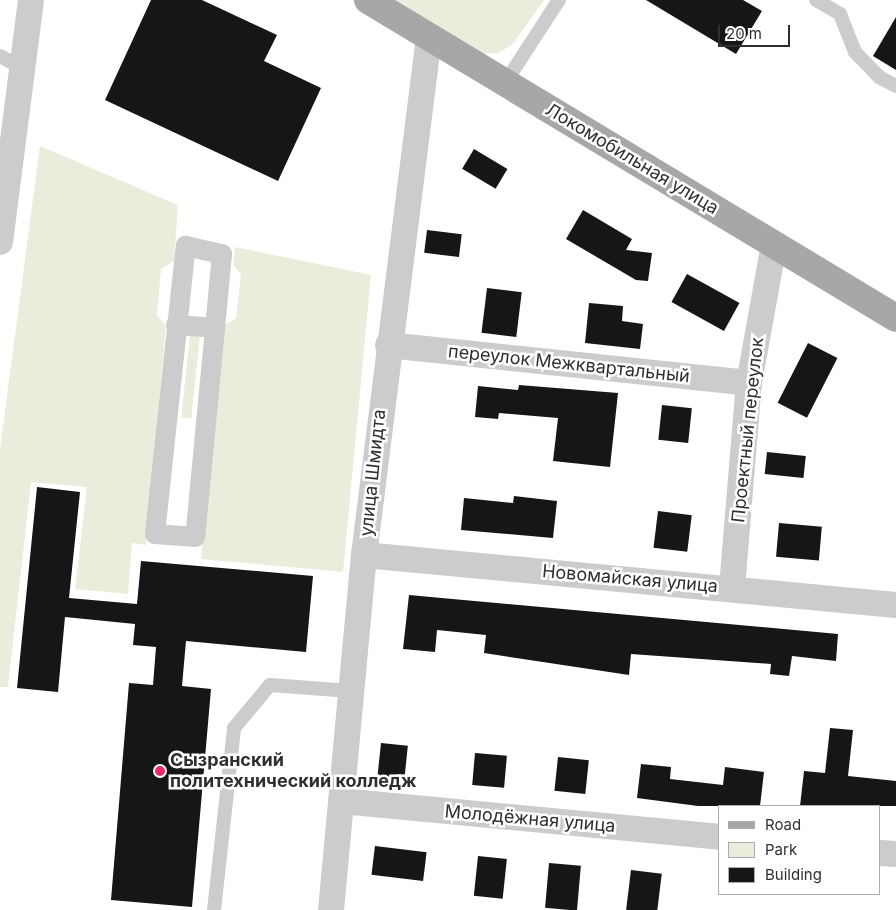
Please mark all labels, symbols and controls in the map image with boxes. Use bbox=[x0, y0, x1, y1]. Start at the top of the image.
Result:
scale bar bbox=[721, 15, 794, 47]
text: 20 m bbox=[726, 24, 762, 43]
street label: Локомобильная улица bbox=[542, 99, 722, 219]
street label: Проектный переулок bbox=[728, 336, 768, 524]
street label: переулок Межквартальный bbox=[447, 341, 691, 387]
street label: улица Шмидта bbox=[356, 408, 390, 538]
street label: Новомайская улица bbox=[541, 561, 719, 597]
place label: Сызранский политехнический колледж bbox=[170, 750, 417, 792]
marker: Сызранский политехнический колледж bbox=[154, 765, 166, 777]
street label: Молодёжная улица bbox=[444, 801, 616, 837]
legend bbox=[718, 805, 881, 895]
text: Road bbox=[765, 815, 801, 834]
text: Park bbox=[765, 840, 797, 859]
text: Building bbox=[765, 865, 822, 884]

